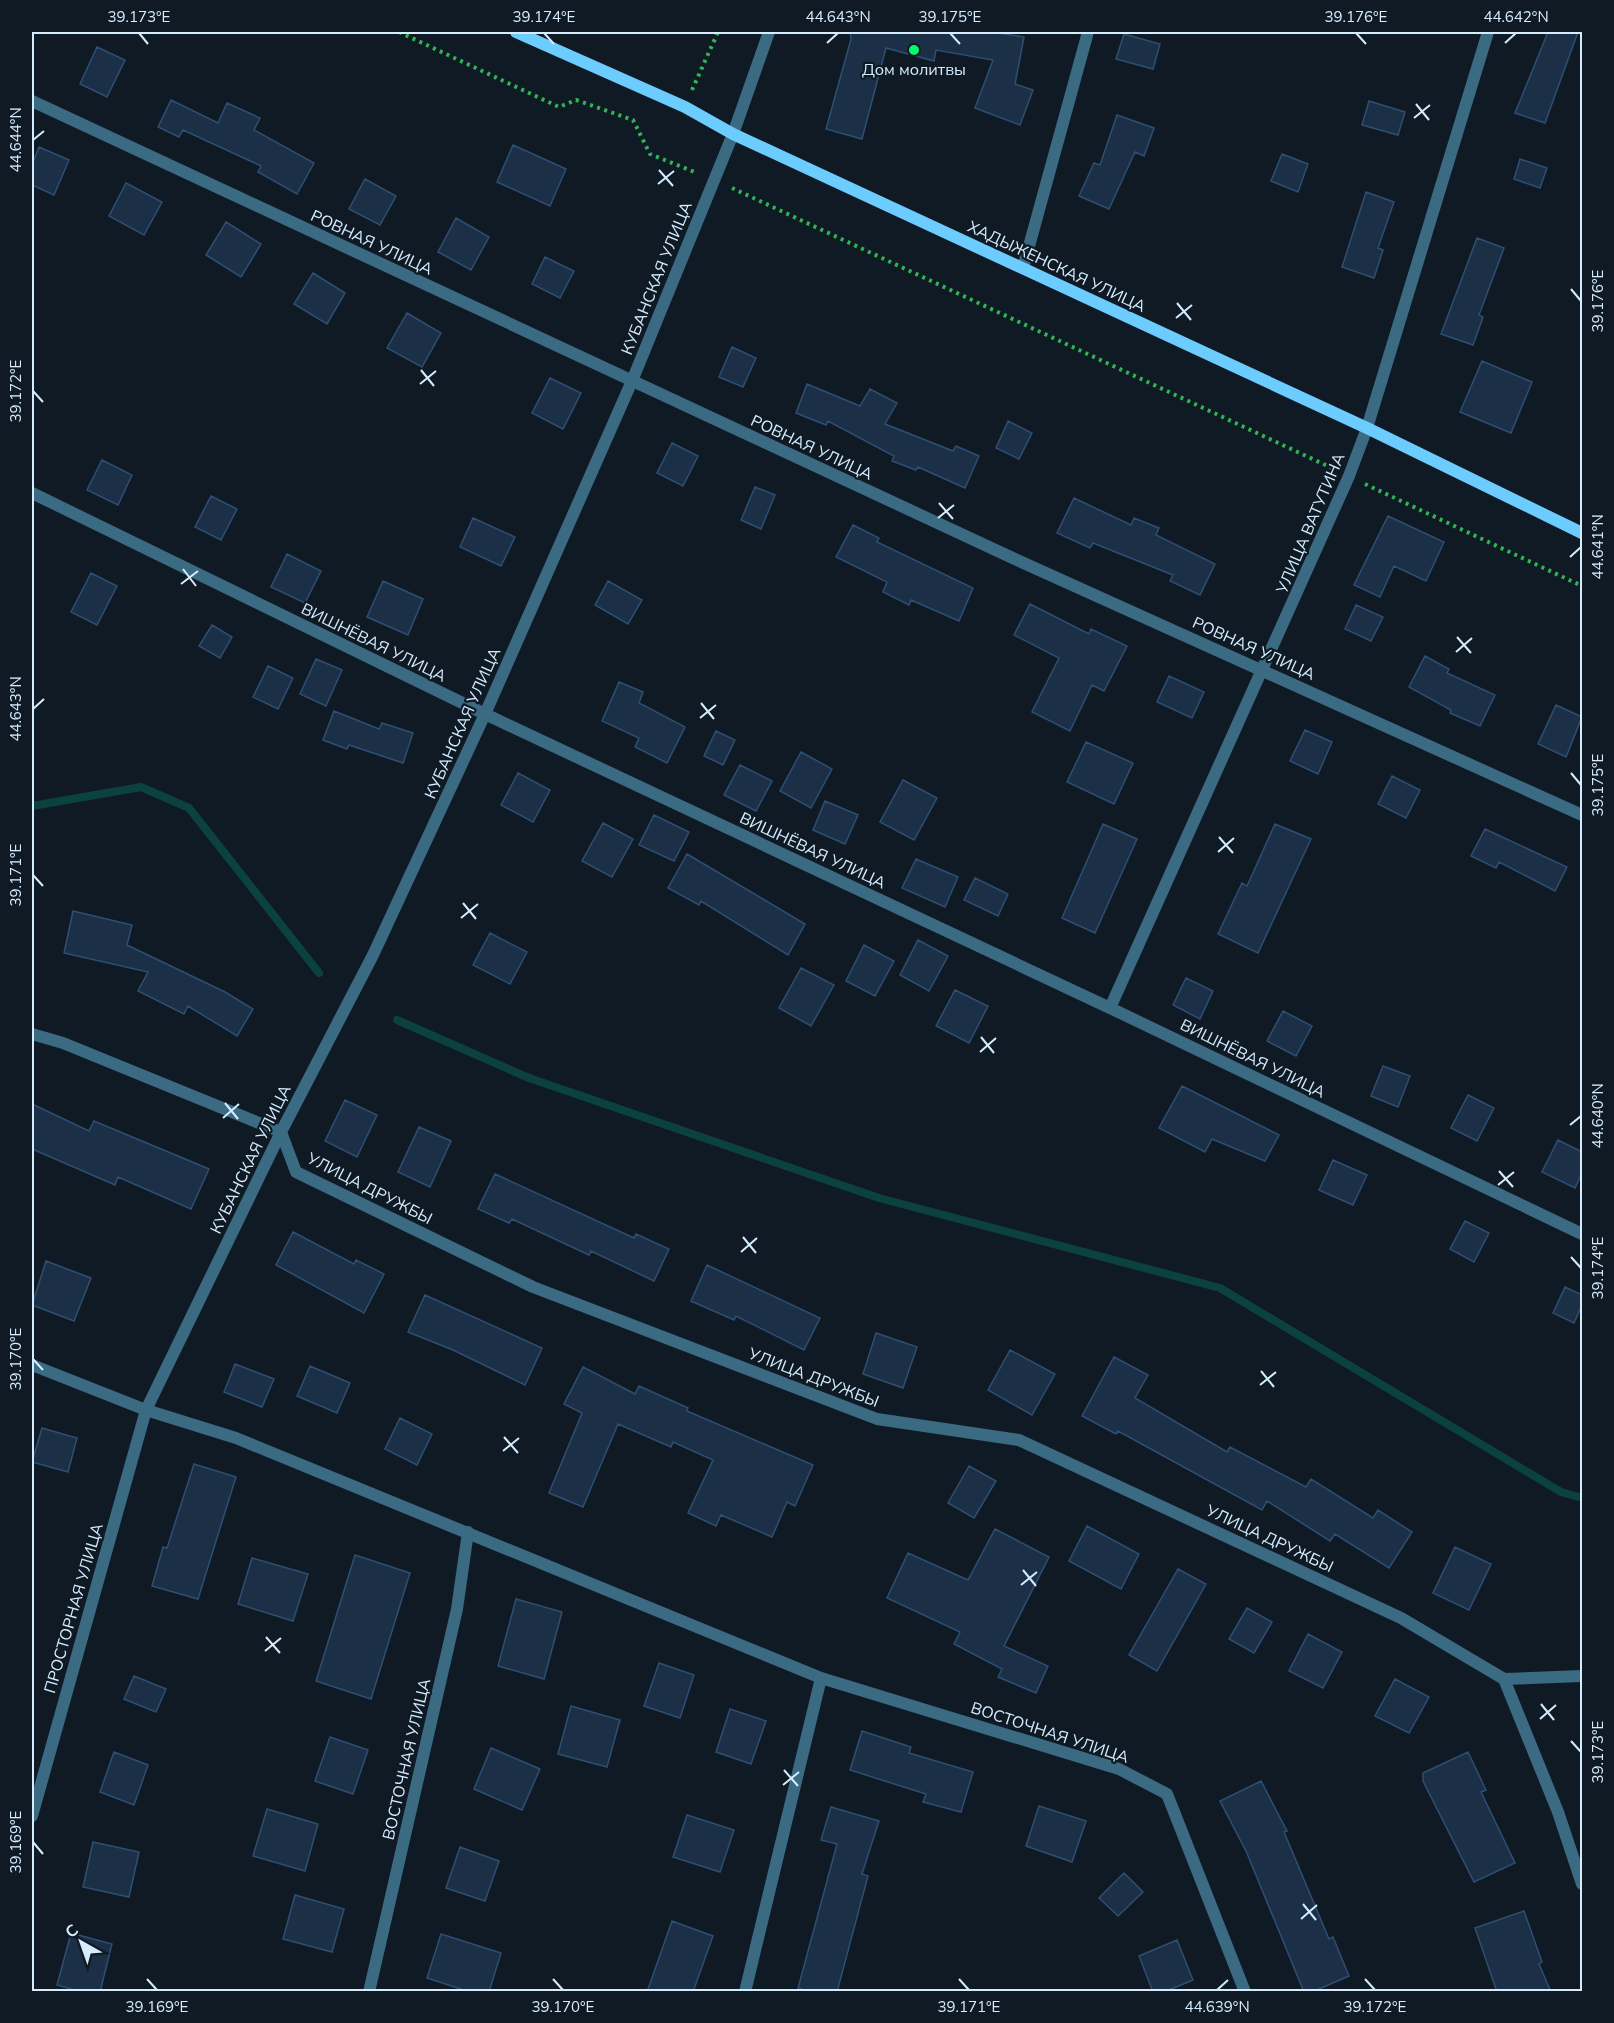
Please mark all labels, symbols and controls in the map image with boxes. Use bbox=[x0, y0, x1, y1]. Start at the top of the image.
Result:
text: 39.173°E bbox=[108, 7, 171, 26]
text: 39.174°E bbox=[513, 7, 576, 26]
text: 44.643°N bbox=[805, 7, 871, 26]
text: 39.175°E bbox=[919, 7, 982, 26]
text: 39.176°E bbox=[1325, 7, 1388, 26]
text: 44.642°N bbox=[1483, 7, 1549, 26]
marker: Дом молитвы bbox=[907, 43, 921, 57]
place label: Дом молитвы bbox=[862, 59, 966, 79]
text: 44.644°N bbox=[6, 107, 25, 173]
street label: КУБАНСКАЯ УЛИЦА bbox=[616, 198, 696, 358]
street label: РОВНАЯ УЛИЦА bbox=[308, 205, 436, 279]
street label: ХАДЫЖЕНСКАЯ УЛИЦА bbox=[965, 216, 1149, 316]
text: 39.176°E bbox=[1588, 269, 1607, 332]
text: 39.172°E bbox=[6, 359, 25, 422]
street label: РОВНАЯ УЛИЦА bbox=[748, 410, 876, 484]
street label: УЛИЦА ВАТУТИНА bbox=[1271, 450, 1349, 597]
text: 44.641°N bbox=[1588, 514, 1607, 580]
street label: ВИШНЁВАЯ УЛИЦА bbox=[298, 598, 450, 686]
street label: РОВНАЯ УЛИЦА bbox=[1190, 612, 1319, 684]
street label: КУБАНСКАЯ УЛИЦА bbox=[420, 644, 504, 802]
text: 44.643°N bbox=[6, 676, 25, 742]
text: 39.175°E bbox=[1588, 753, 1607, 816]
street label: ВИШНЁВАЯ УЛИЦА bbox=[737, 807, 889, 893]
text: 39.171°E bbox=[6, 843, 25, 906]
street label: ВИШНЁВАЯ УЛИЦА bbox=[1177, 1014, 1329, 1102]
street label: КУБАНСКАЯ УЛИЦА bbox=[205, 1081, 295, 1237]
text: 44.640°N bbox=[1588, 1083, 1607, 1149]
street label: УЛИЦА ДРУЖБЫ bbox=[303, 1147, 436, 1228]
text: 39.174°E bbox=[1588, 1236, 1607, 1299]
text: 39.170°E bbox=[6, 1327, 25, 1390]
street label: УЛИЦА ДРУЖБЫ bbox=[745, 1343, 882, 1411]
street label: УЛИЦА ДРУЖБЫ bbox=[1202, 1499, 1337, 1576]
street label: ПРОСТОРНАЯ УЛИЦА bbox=[39, 1520, 107, 1695]
street label: ВОСТОЧНАЯ УЛИЦА bbox=[378, 1676, 434, 1842]
street label: ВОСТОЧНАЯ УЛИЦА bbox=[968, 1697, 1132, 1767]
text: 39.173°E bbox=[1588, 1720, 1607, 1783]
text: 39.169°E bbox=[6, 1810, 25, 1873]
north arrow bbox=[51, 1912, 111, 1972]
text: С bbox=[61, 1919, 82, 1942]
text: 39.169°E bbox=[126, 1997, 189, 2016]
text: 39.170°E bbox=[532, 1997, 595, 2016]
text: 39.171°E bbox=[938, 1997, 1001, 2016]
text: 44.639°N bbox=[1184, 1997, 1250, 2016]
text: 39.172°E bbox=[1344, 1997, 1407, 2016]

